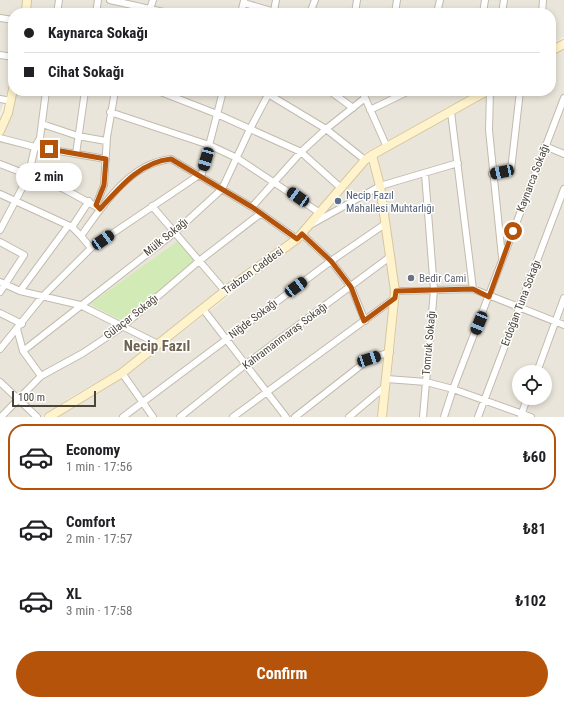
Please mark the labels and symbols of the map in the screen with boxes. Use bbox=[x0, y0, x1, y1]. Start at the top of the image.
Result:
route end bbox=[40, 140, 58, 158]
street label: Kaynarca Sokağı bbox=[514, 142, 552, 214]
car bbox=[197, 146, 215, 172]
callout: 2 min bbox=[16, 163, 82, 191]
car bbox=[489, 164, 515, 180]
car bbox=[285, 185, 311, 209]
place label: Necip Fazıl Mahallesi Muhtarlığı bbox=[346, 189, 434, 215]
marker: Necip Fazıl Mahallesi Muhtarlığı bbox=[333, 196, 343, 206]
street label: Mülk Sokağı bbox=[141, 215, 191, 259]
route start bbox=[504, 222, 522, 240]
car bbox=[90, 228, 116, 252]
street label: Trabzon Caddesi bbox=[220, 244, 286, 298]
street label: Erdoğan Tuna Sokağı bbox=[499, 258, 543, 348]
place label: Bedir Cami bbox=[419, 272, 466, 285]
marker: Bedir Cami bbox=[406, 273, 416, 283]
car bbox=[283, 275, 309, 299]
street label: Gülaçar Sokağı bbox=[101, 292, 161, 342]
street label: Niğde Sokağı bbox=[226, 297, 280, 341]
street label: Kahramanmaraş Sokağı bbox=[240, 300, 330, 372]
street label: Tomruk Sokağı bbox=[420, 310, 438, 376]
car bbox=[469, 310, 489, 336]
district label: Necip Fazıl bbox=[124, 337, 190, 355]
car bbox=[356, 350, 382, 368]
scale bar bbox=[12, 389, 96, 408]

